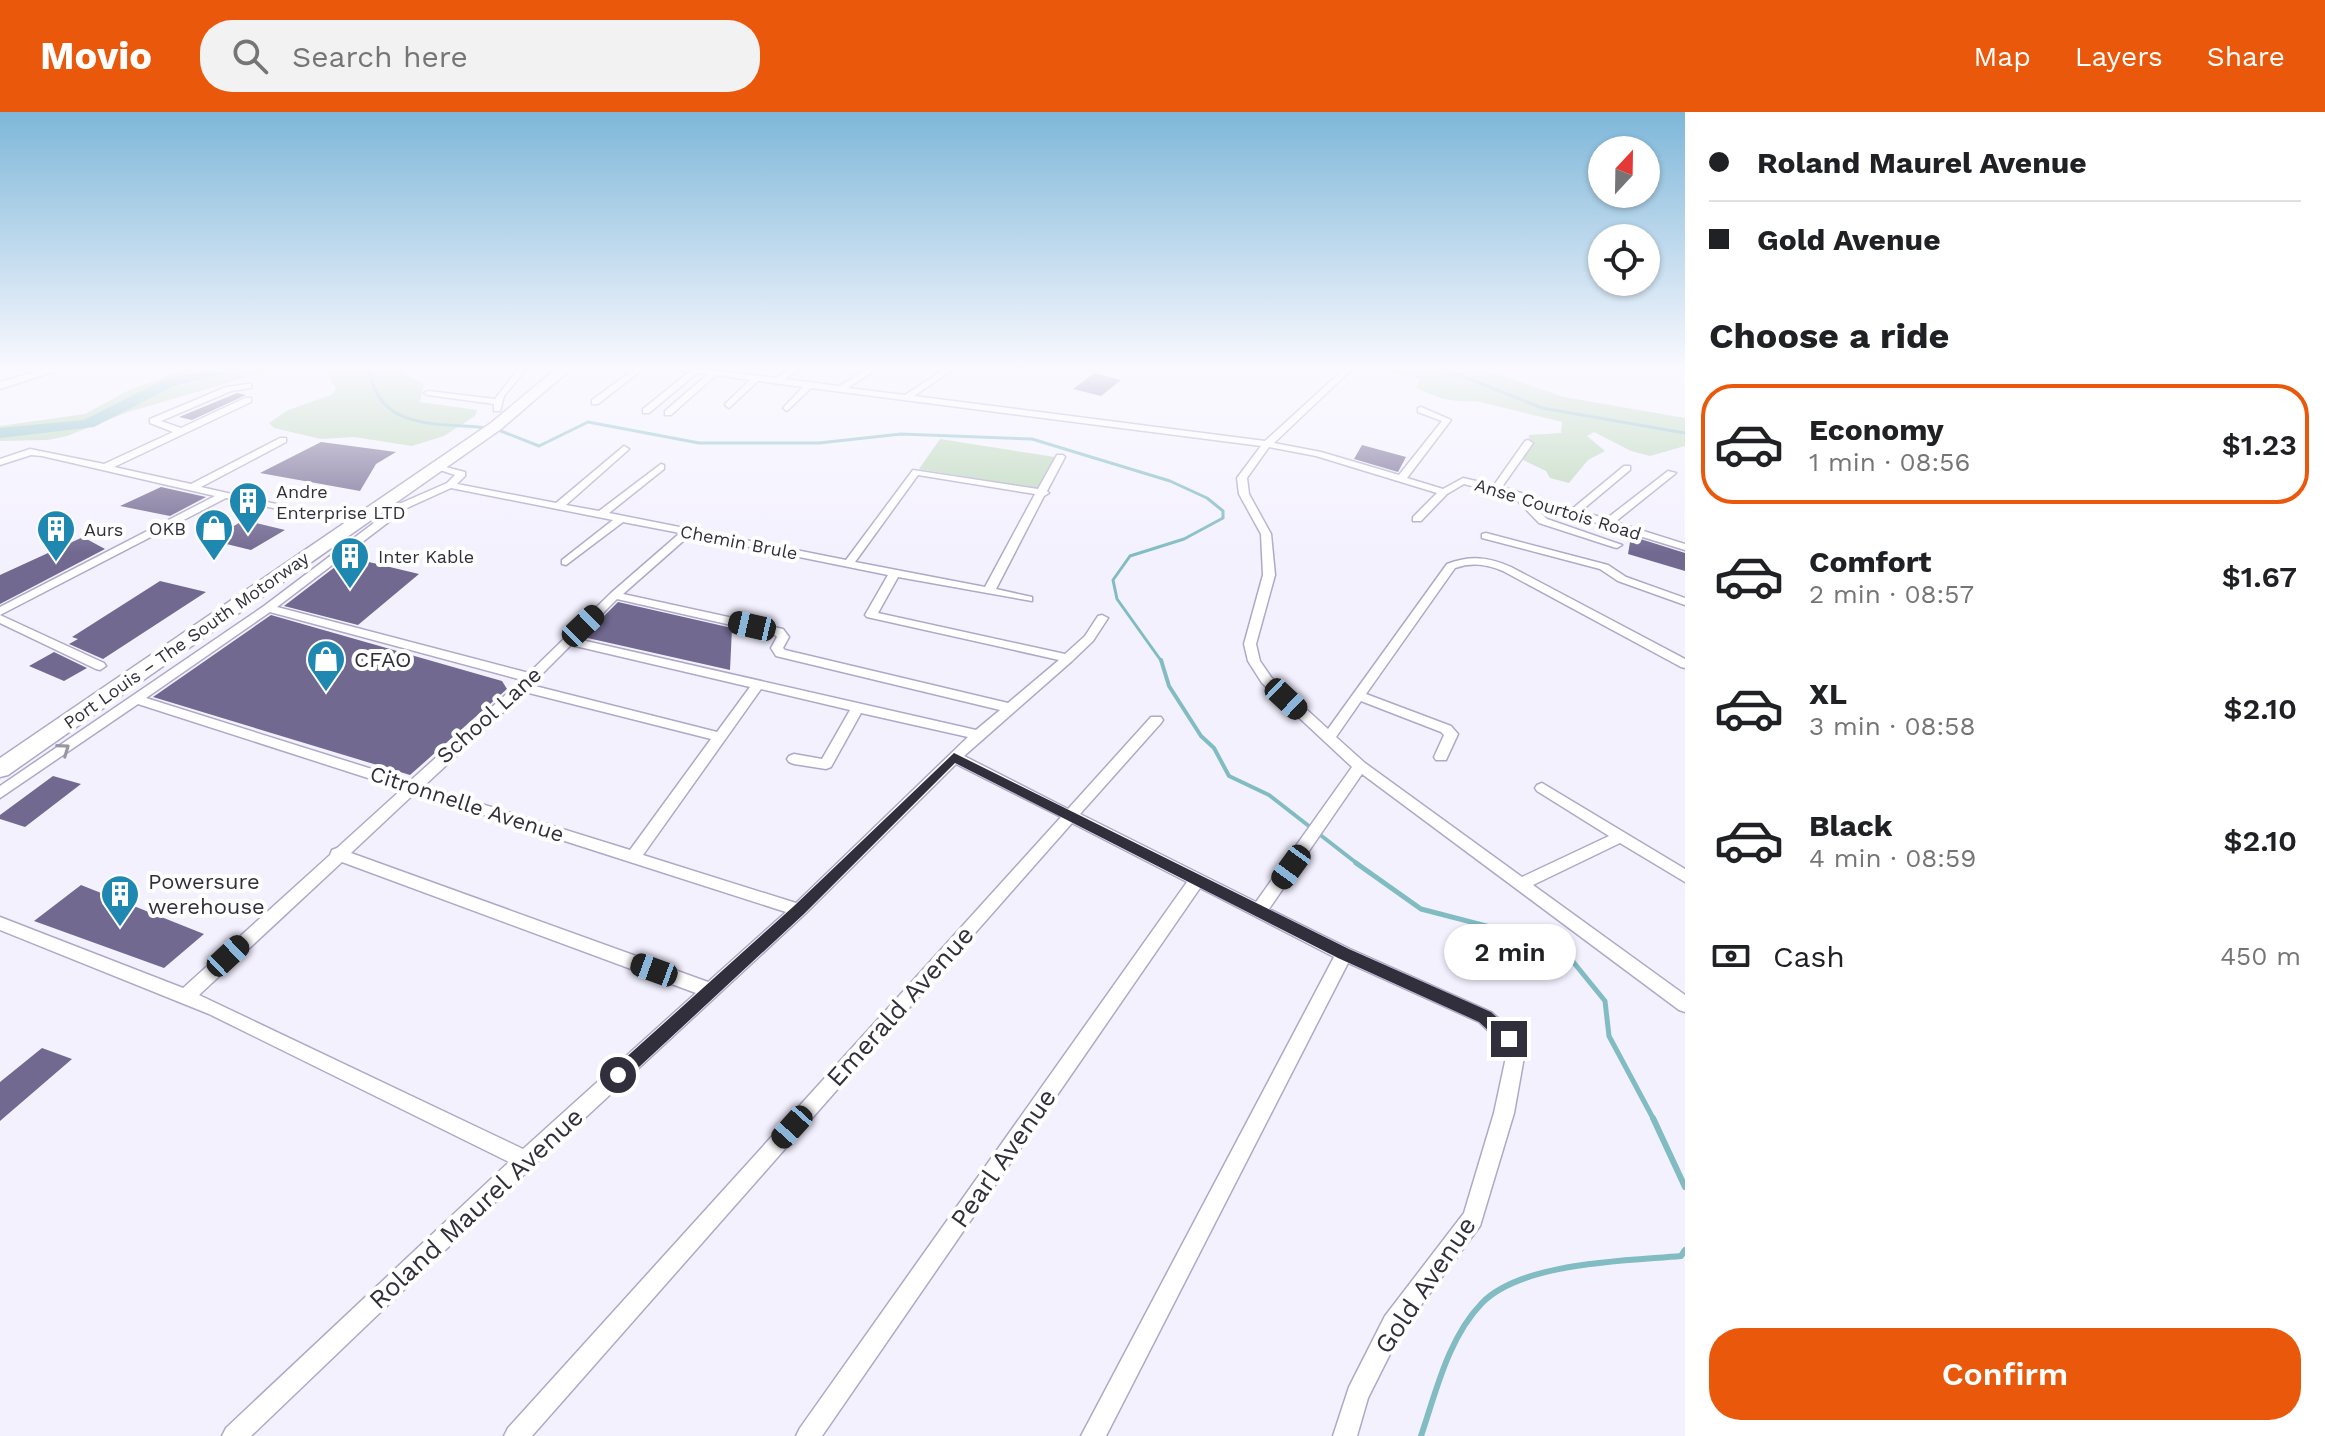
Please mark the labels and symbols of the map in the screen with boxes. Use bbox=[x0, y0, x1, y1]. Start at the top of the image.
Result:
north arrow bbox=[1588, 136, 1660, 208]
street label: Anse Courtois Road bbox=[1472, 474, 1644, 544]
building icon: Andre Enterprise LTD bbox=[227, 480, 269, 535]
place label: Andre Enterprise LTD bbox=[276, 481, 406, 523]
shop icon: OKB bbox=[193, 507, 235, 562]
building icon: Aurs bbox=[35, 508, 77, 563]
place label: OKB bbox=[149, 518, 186, 539]
place label: Aurs bbox=[84, 519, 123, 540]
street label: Chemin Brule bbox=[678, 520, 800, 564]
building icon: Inter Kable bbox=[329, 535, 371, 590]
place label: Inter Kable bbox=[378, 546, 474, 567]
street label: Port Louis – The South Motorway bbox=[59, 547, 313, 733]
car bbox=[557, 601, 609, 651]
car bbox=[726, 609, 778, 643]
shop icon: CFAO bbox=[305, 638, 347, 693]
place label: CFAO bbox=[354, 647, 411, 672]
street label: School Lane bbox=[432, 662, 546, 768]
car bbox=[1260, 674, 1312, 724]
one-way arrow bbox=[55, 744, 70, 759]
street label: Citronnelle Avenue bbox=[367, 761, 567, 847]
car bbox=[1267, 841, 1315, 893]
place label: Powersure werehouse bbox=[148, 869, 265, 919]
building icon: Powersure werehouse bbox=[99, 873, 141, 928]
street label: Emerald Avenue bbox=[820, 920, 980, 1092]
callout: 2 min bbox=[1443, 923, 1575, 979]
car bbox=[202, 931, 254, 981]
car bbox=[627, 951, 681, 989]
route end bbox=[1491, 1021, 1527, 1057]
route start bbox=[600, 1057, 636, 1093]
street label: Pearl Avenue bbox=[944, 1083, 1062, 1233]
street label: Roland Maurel Avenue bbox=[363, 1101, 589, 1315]
car bbox=[767, 1101, 817, 1153]
street label: Gold Avenue bbox=[1368, 1211, 1482, 1359]

